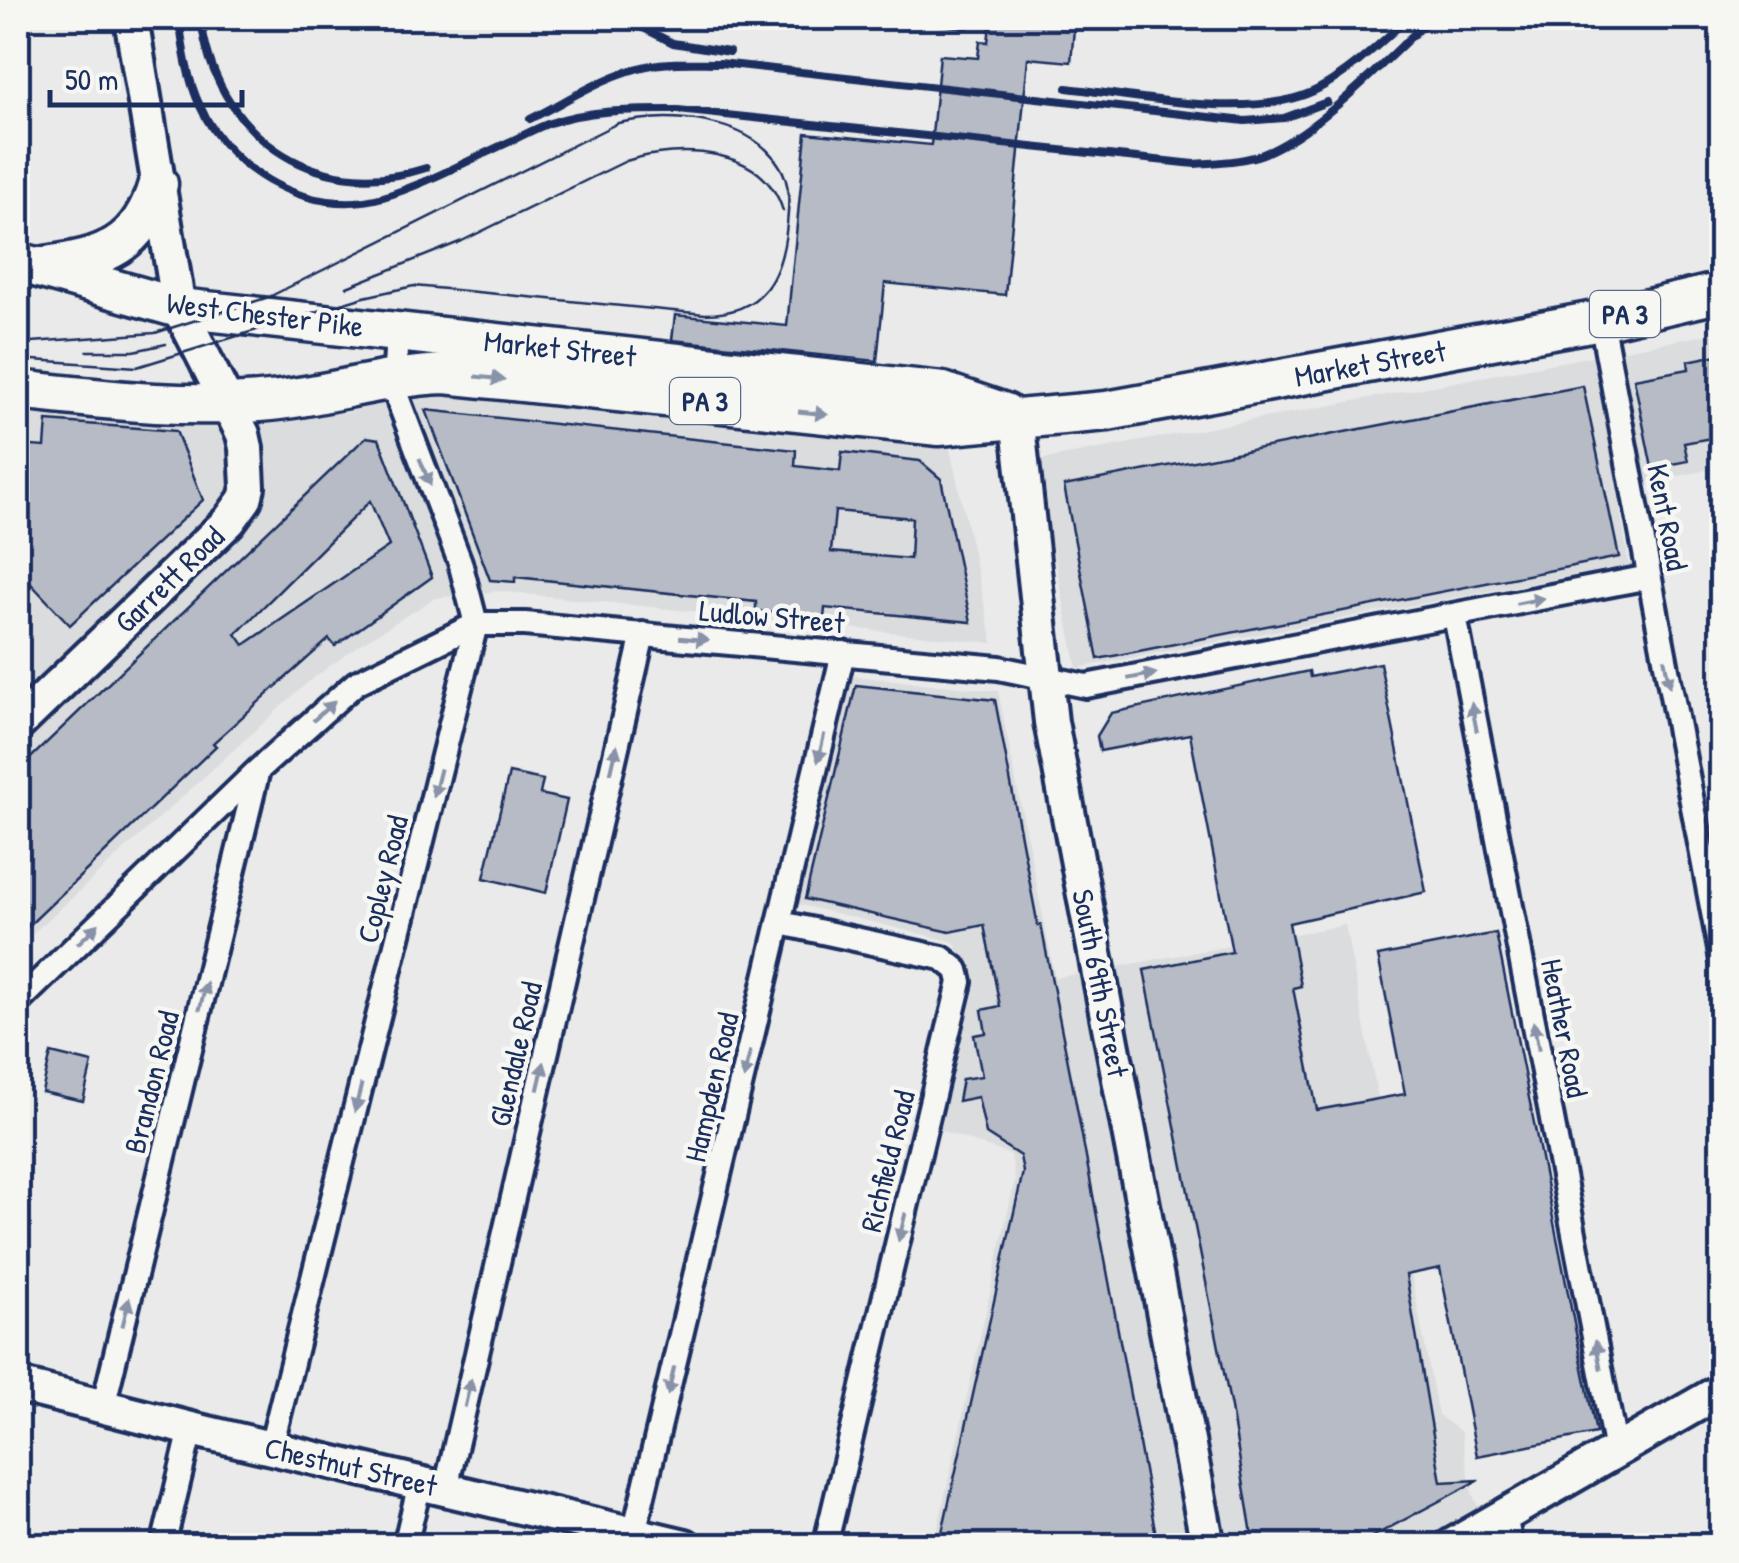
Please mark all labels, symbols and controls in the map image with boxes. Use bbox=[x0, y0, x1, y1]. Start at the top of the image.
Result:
scale bar bbox=[50, 45, 242, 107]
text: 50 m bbox=[65, 59, 118, 99]
street label: West Chester Pike bbox=[164, 282, 366, 346]
road number: PA 3 bbox=[1590, 291, 1660, 337]
street label: Market Street bbox=[482, 320, 639, 376]
street label: Market Street bbox=[1291, 330, 1449, 396]
one-way arrow bbox=[475, 370, 507, 386]
road number: PA 3 bbox=[670, 378, 740, 424]
one-way arrow bbox=[798, 405, 830, 421]
one-way arrow bbox=[417, 457, 433, 487]
street label: Kent Road bbox=[1638, 460, 1698, 574]
street label: Garrett Road bbox=[106, 517, 233, 641]
street label: Ludlow Street bbox=[698, 590, 847, 642]
one-way arrow bbox=[1515, 592, 1546, 608]
one-way arrow bbox=[679, 632, 710, 648]
one-way arrow bbox=[1660, 658, 1675, 689]
one-way arrow bbox=[1127, 668, 1158, 683]
one-way arrow bbox=[311, 701, 336, 723]
one-way arrow bbox=[1466, 701, 1482, 732]
one-way arrow bbox=[813, 733, 828, 764]
one-way arrow bbox=[607, 743, 622, 774]
one-way arrow bbox=[428, 768, 444, 799]
street label: Copley Road bbox=[347, 811, 417, 947]
street label: South 69th Street bbox=[1063, 886, 1139, 1081]
one-way arrow bbox=[75, 923, 99, 946]
street label: Heather Road bbox=[1532, 955, 1598, 1101]
street label: Glendale Road bbox=[479, 977, 551, 1130]
one-way arrow bbox=[195, 980, 211, 1011]
street label: Brandon Road bbox=[114, 1006, 188, 1157]
street label: Hampden Road bbox=[674, 1008, 748, 1166]
one-way arrow bbox=[1528, 1020, 1543, 1051]
one-way arrow bbox=[739, 1050, 754, 1081]
one-way arrow bbox=[534, 1060, 549, 1091]
one-way arrow bbox=[350, 1083, 365, 1114]
street label: Richfield Road bbox=[850, 1086, 924, 1236]
one-way arrow bbox=[894, 1212, 909, 1243]
one-way arrow bbox=[119, 1296, 134, 1327]
one-way arrow bbox=[1589, 1339, 1605, 1370]
one-way arrow bbox=[663, 1366, 678, 1397]
one-way arrow bbox=[461, 1377, 476, 1408]
street label: Chestnut Street bbox=[261, 1427, 442, 1505]

